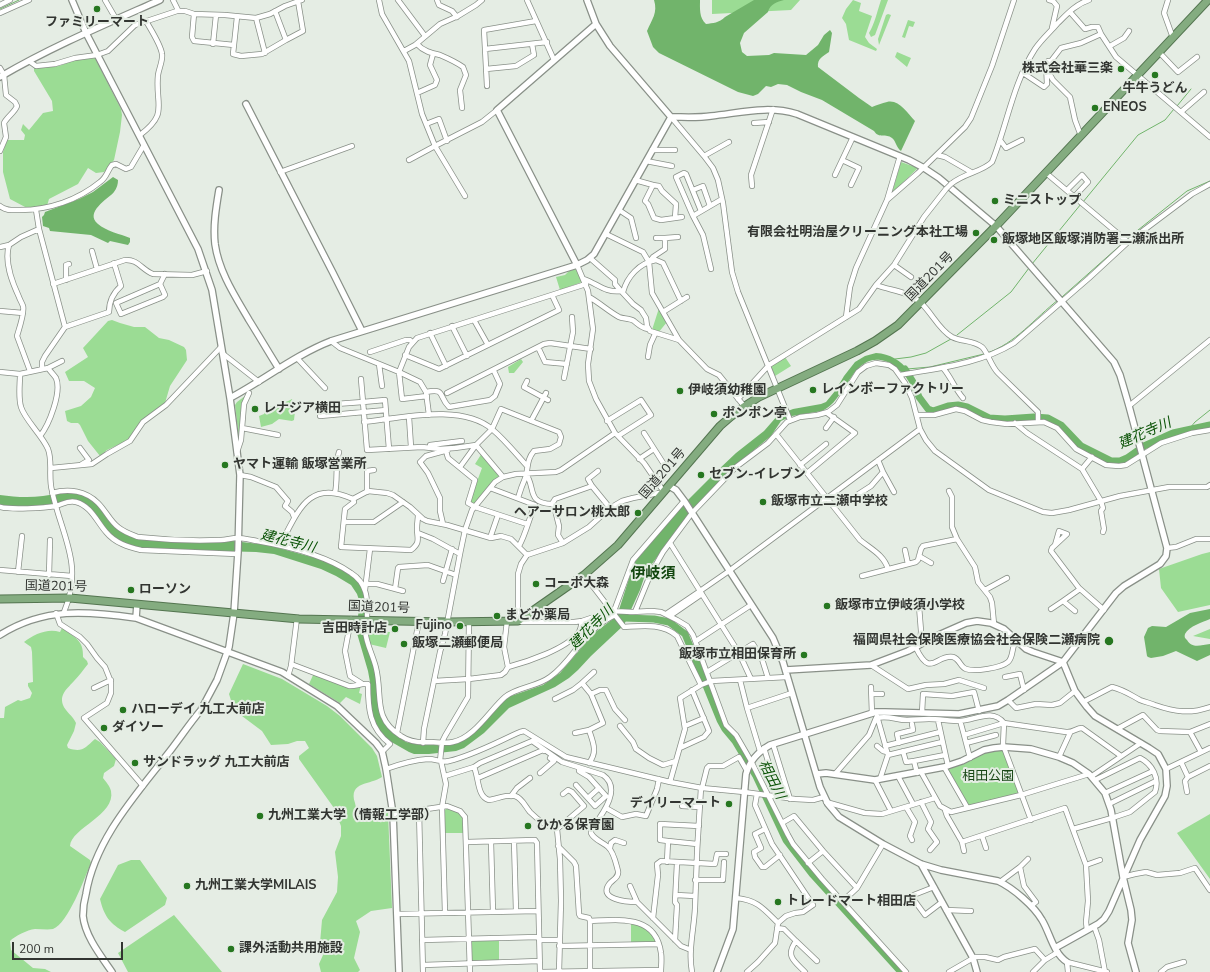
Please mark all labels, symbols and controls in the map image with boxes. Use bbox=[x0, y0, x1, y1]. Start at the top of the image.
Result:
marker: ファミリーマート bbox=[92, 4, 102, 14]
place label: ファミリーマート bbox=[45, 15, 149, 31]
place label: 株式会社華三楽 bbox=[1022, 61, 1113, 77]
marker: 株式会社華三楽 bbox=[1116, 64, 1126, 74]
marker: 牛牛うどん bbox=[1150, 70, 1160, 80]
place label: 牛牛うどん bbox=[1123, 81, 1187, 97]
place label: ENEOS bbox=[1103, 100, 1147, 116]
marker: ENEOS bbox=[1090, 103, 1100, 113]
place label: ミニストップ bbox=[1003, 193, 1081, 209]
marker: ミニストップ bbox=[990, 196, 1000, 206]
place label: 有限会社明治屋クリーニング本社工場 bbox=[747, 225, 968, 241]
marker: 有限会社明治屋クリーニング本社工場 bbox=[971, 228, 981, 238]
place label: 飯塚地区飯塚消防署二瀬派出所 bbox=[1002, 232, 1184, 248]
marker: 飯塚地区飯塚消防署二瀬派出所 bbox=[989, 235, 999, 245]
street label: 国道201号 bbox=[903, 249, 957, 305]
place label: レインボーファクトリー bbox=[821, 382, 964, 398]
place label: 伊岐須幼稚園 bbox=[688, 383, 766, 399]
marker: レインボーファクトリー bbox=[808, 385, 818, 395]
marker: 伊岐須幼稚園 bbox=[675, 386, 685, 396]
place label: レナジア横田 bbox=[263, 401, 341, 417]
marker: レナジア横田 bbox=[250, 404, 260, 414]
place label: ポンポン亭 bbox=[722, 406, 787, 422]
marker: ポンポン亭 bbox=[709, 409, 719, 419]
water label: 建花寺川 bbox=[1116, 415, 1174, 453]
street label: 国道201号 bbox=[637, 445, 689, 503]
place label: ヤマト運輸 飯塚営業所 bbox=[233, 457, 367, 473]
marker: ヤマト運輸 飯塚営業所 bbox=[220, 460, 230, 470]
place label: セブン-イレブン bbox=[709, 467, 806, 483]
marker: セブン-イレブン bbox=[696, 470, 706, 480]
place label: 飯塚市立二瀬中学校 bbox=[771, 494, 888, 510]
marker: 飯塚市立二瀬中学校 bbox=[758, 497, 768, 507]
place label: ヘアーサロン桃太郎 bbox=[514, 505, 630, 521]
marker: ヘアーサロン桃太郎 bbox=[633, 508, 643, 518]
water label: 建花寺川 bbox=[259, 527, 317, 557]
district label: 伊岐須 bbox=[631, 565, 675, 583]
place label: コーポ大森 bbox=[544, 576, 609, 592]
street label: 国道201号 bbox=[25, 579, 87, 595]
marker: コーポ大森 bbox=[531, 579, 541, 589]
place label: ローソン bbox=[139, 582, 191, 598]
marker: ローソン bbox=[126, 585, 136, 595]
place label: 飯塚市立伊岐須小学校 bbox=[835, 598, 965, 614]
street label: 国道201号 bbox=[348, 599, 410, 617]
marker: 飯塚市立伊岐須小学校 bbox=[822, 601, 832, 611]
water label: 建花寺川 bbox=[566, 602, 618, 654]
place label: まどか薬局 bbox=[505, 608, 570, 624]
marker: まどか薬局 bbox=[492, 611, 502, 621]
place label: Fujino bbox=[416, 618, 452, 634]
place label: 吉田時計店 bbox=[322, 621, 387, 637]
marker: Fujino bbox=[455, 621, 465, 631]
marker: 吉田時計店 bbox=[390, 624, 400, 634]
place label: 福岡県社会保険医療協会社会保険二瀬病院 bbox=[853, 633, 1100, 649]
marker: 福岡県社会保険医療協会社会保険二瀬病院 bbox=[1103, 635, 1115, 647]
place label: 飯塚二瀬郵便局 bbox=[412, 636, 503, 652]
marker: 飯塚二瀬郵便局 bbox=[399, 639, 409, 649]
place label: 飯塚市立相田保育所 bbox=[679, 647, 796, 663]
marker: 飯塚市立相田保育所 bbox=[799, 650, 809, 660]
place label: ハローデイ 九工大前店 bbox=[131, 702, 265, 718]
marker: ハローデイ 九工大前店 bbox=[118, 705, 128, 715]
place label: ダイソー bbox=[112, 720, 164, 736]
marker: ダイソー bbox=[99, 723, 109, 733]
place label: サンドラッグ 九工大前店 bbox=[143, 755, 290, 771]
water label: 相田川 bbox=[754, 757, 788, 803]
marker: サンドラッグ 九工大前店 bbox=[130, 758, 140, 768]
park label: 相田公園 bbox=[962, 769, 1014, 785]
place label: デイリーマート bbox=[630, 796, 721, 812]
marker: デイリーマート bbox=[724, 799, 734, 809]
place label: 九州工業大学（情報工学部） bbox=[268, 808, 437, 824]
marker: 九州工業大学（情報工学部） bbox=[255, 811, 265, 821]
place label: ひかる保育園 bbox=[536, 818, 614, 834]
marker: ひかる保育園 bbox=[523, 821, 533, 831]
place label: 九州工業大学MILAIS bbox=[195, 878, 317, 894]
marker: 九州工業大学MILAIS bbox=[182, 881, 192, 891]
place label: トレードマート相田店 bbox=[786, 894, 916, 910]
marker: トレードマート相田店 bbox=[773, 897, 783, 907]
scale bar bbox=[14, 934, 125, 960]
text: 200 m bbox=[19, 941, 54, 957]
place label: 課外活動共用施設 bbox=[239, 941, 343, 957]
marker: 課外活動共用施設 bbox=[226, 944, 236, 954]

